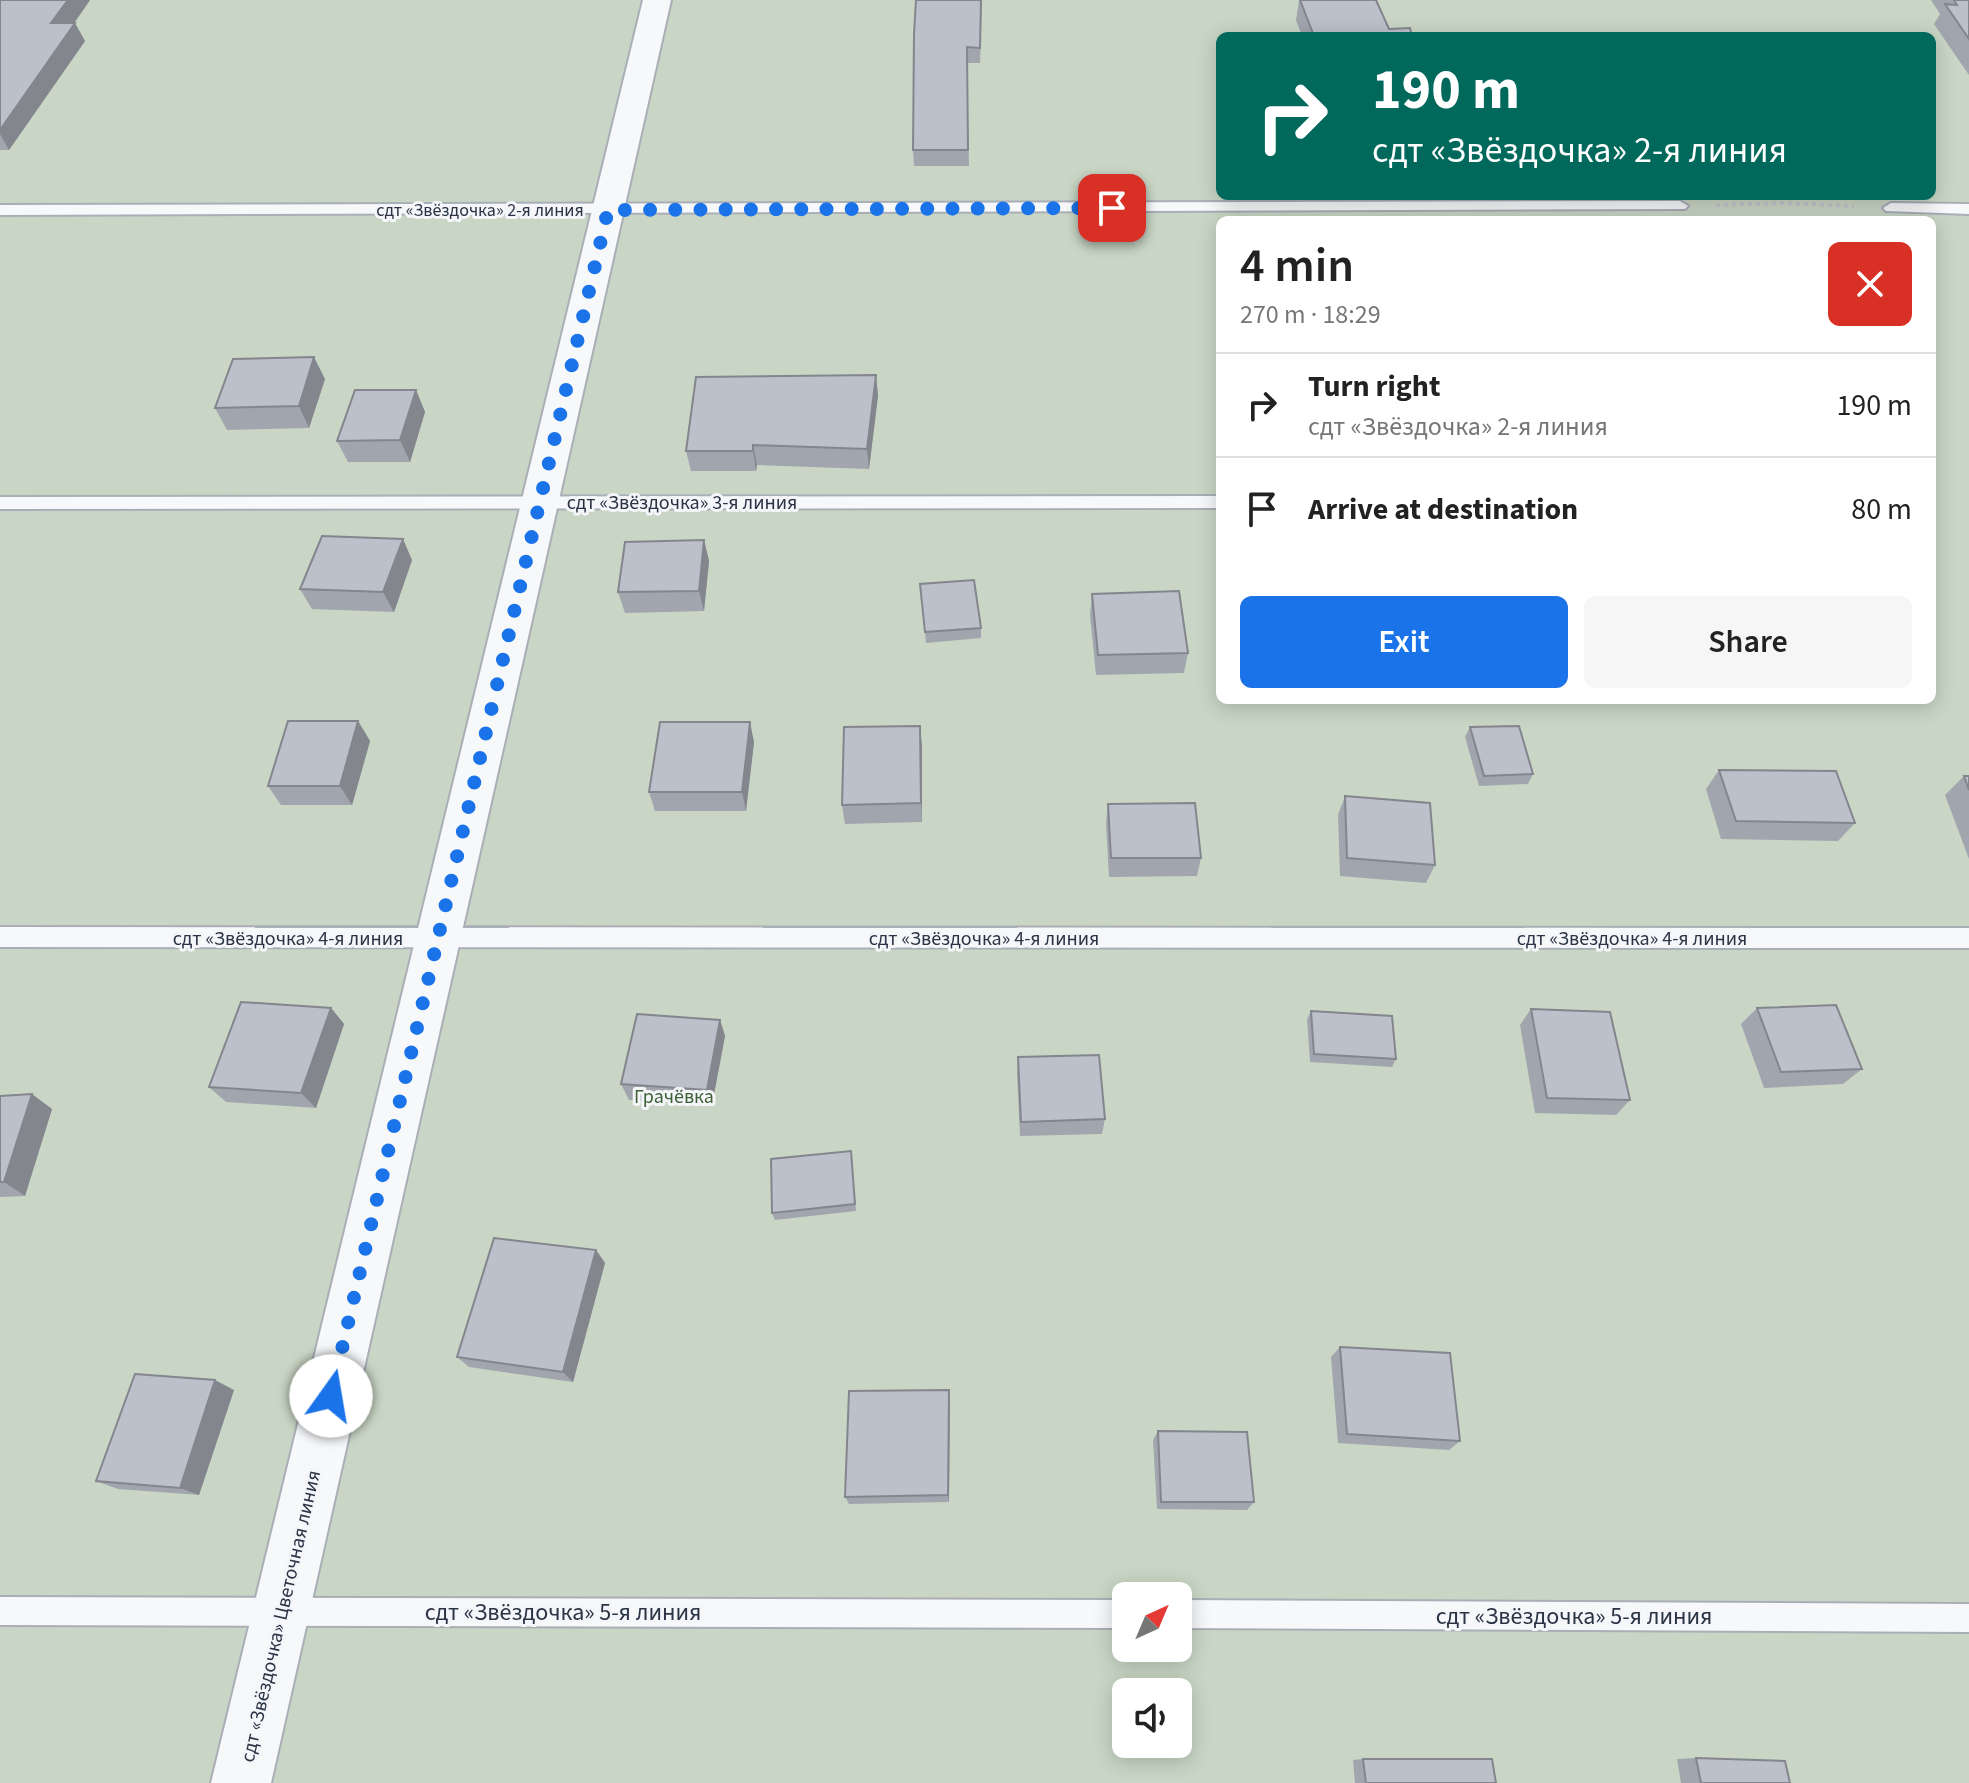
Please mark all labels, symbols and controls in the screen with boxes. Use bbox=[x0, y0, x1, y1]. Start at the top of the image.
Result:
text: 190 m bbox=[1372, 51, 1520, 130]
icon: right bbox=[1240, 64, 1344, 168]
text: сдт «Звёздочка» 2-я линия bbox=[1372, 125, 1787, 176]
pin bbox=[1078, 174, 1146, 242]
icon: arrive bbox=[1090, 186, 1134, 230]
street label: сдт «Звёздочка» 2-я линия bbox=[376, 198, 584, 223]
text: 4 min bbox=[1240, 232, 1354, 300]
button: close bbox=[1828, 242, 1912, 326]
text: 270 m · 18:29 bbox=[1240, 296, 1381, 333]
text: Turn right bbox=[1308, 365, 1440, 408]
icon: right bbox=[1240, 383, 1284, 427]
text: 190 m bbox=[1836, 384, 1912, 427]
text: сдт «Звёздочка» 2-я линия bbox=[1308, 408, 1608, 445]
icon: arrive bbox=[1240, 487, 1284, 531]
text: Arrive at destination bbox=[1308, 488, 1578, 531]
text: 80 m bbox=[1851, 488, 1912, 531]
street label: сдт «Звёздочка» 3-я линия bbox=[567, 489, 797, 517]
button: Exit bbox=[1240, 596, 1568, 688]
button: Share bbox=[1584, 596, 1912, 688]
street label: сдт «Звёздочка» 4-я линия bbox=[173, 925, 403, 953]
street label: сдт «Звёздочка» 4-я линия bbox=[869, 925, 1099, 953]
street label: сдт «Звёздочка» 4-я линия bbox=[1517, 925, 1747, 953]
park label: Грачёвка bbox=[634, 1083, 714, 1111]
position arrow bbox=[289, 1354, 373, 1438]
street label: сдт «Звёздочка» Цветочная линия bbox=[234, 1467, 328, 1765]
north arrow bbox=[1112, 1582, 1192, 1662]
map controls bbox=[1112, 1582, 1192, 1758]
street label: сдт «Звёздочка» 5-я линия bbox=[425, 1595, 701, 1630]
street label: сдт «Звёздочка» 5-я линия bbox=[1436, 1599, 1712, 1634]
button: sound bbox=[1112, 1678, 1192, 1758]

